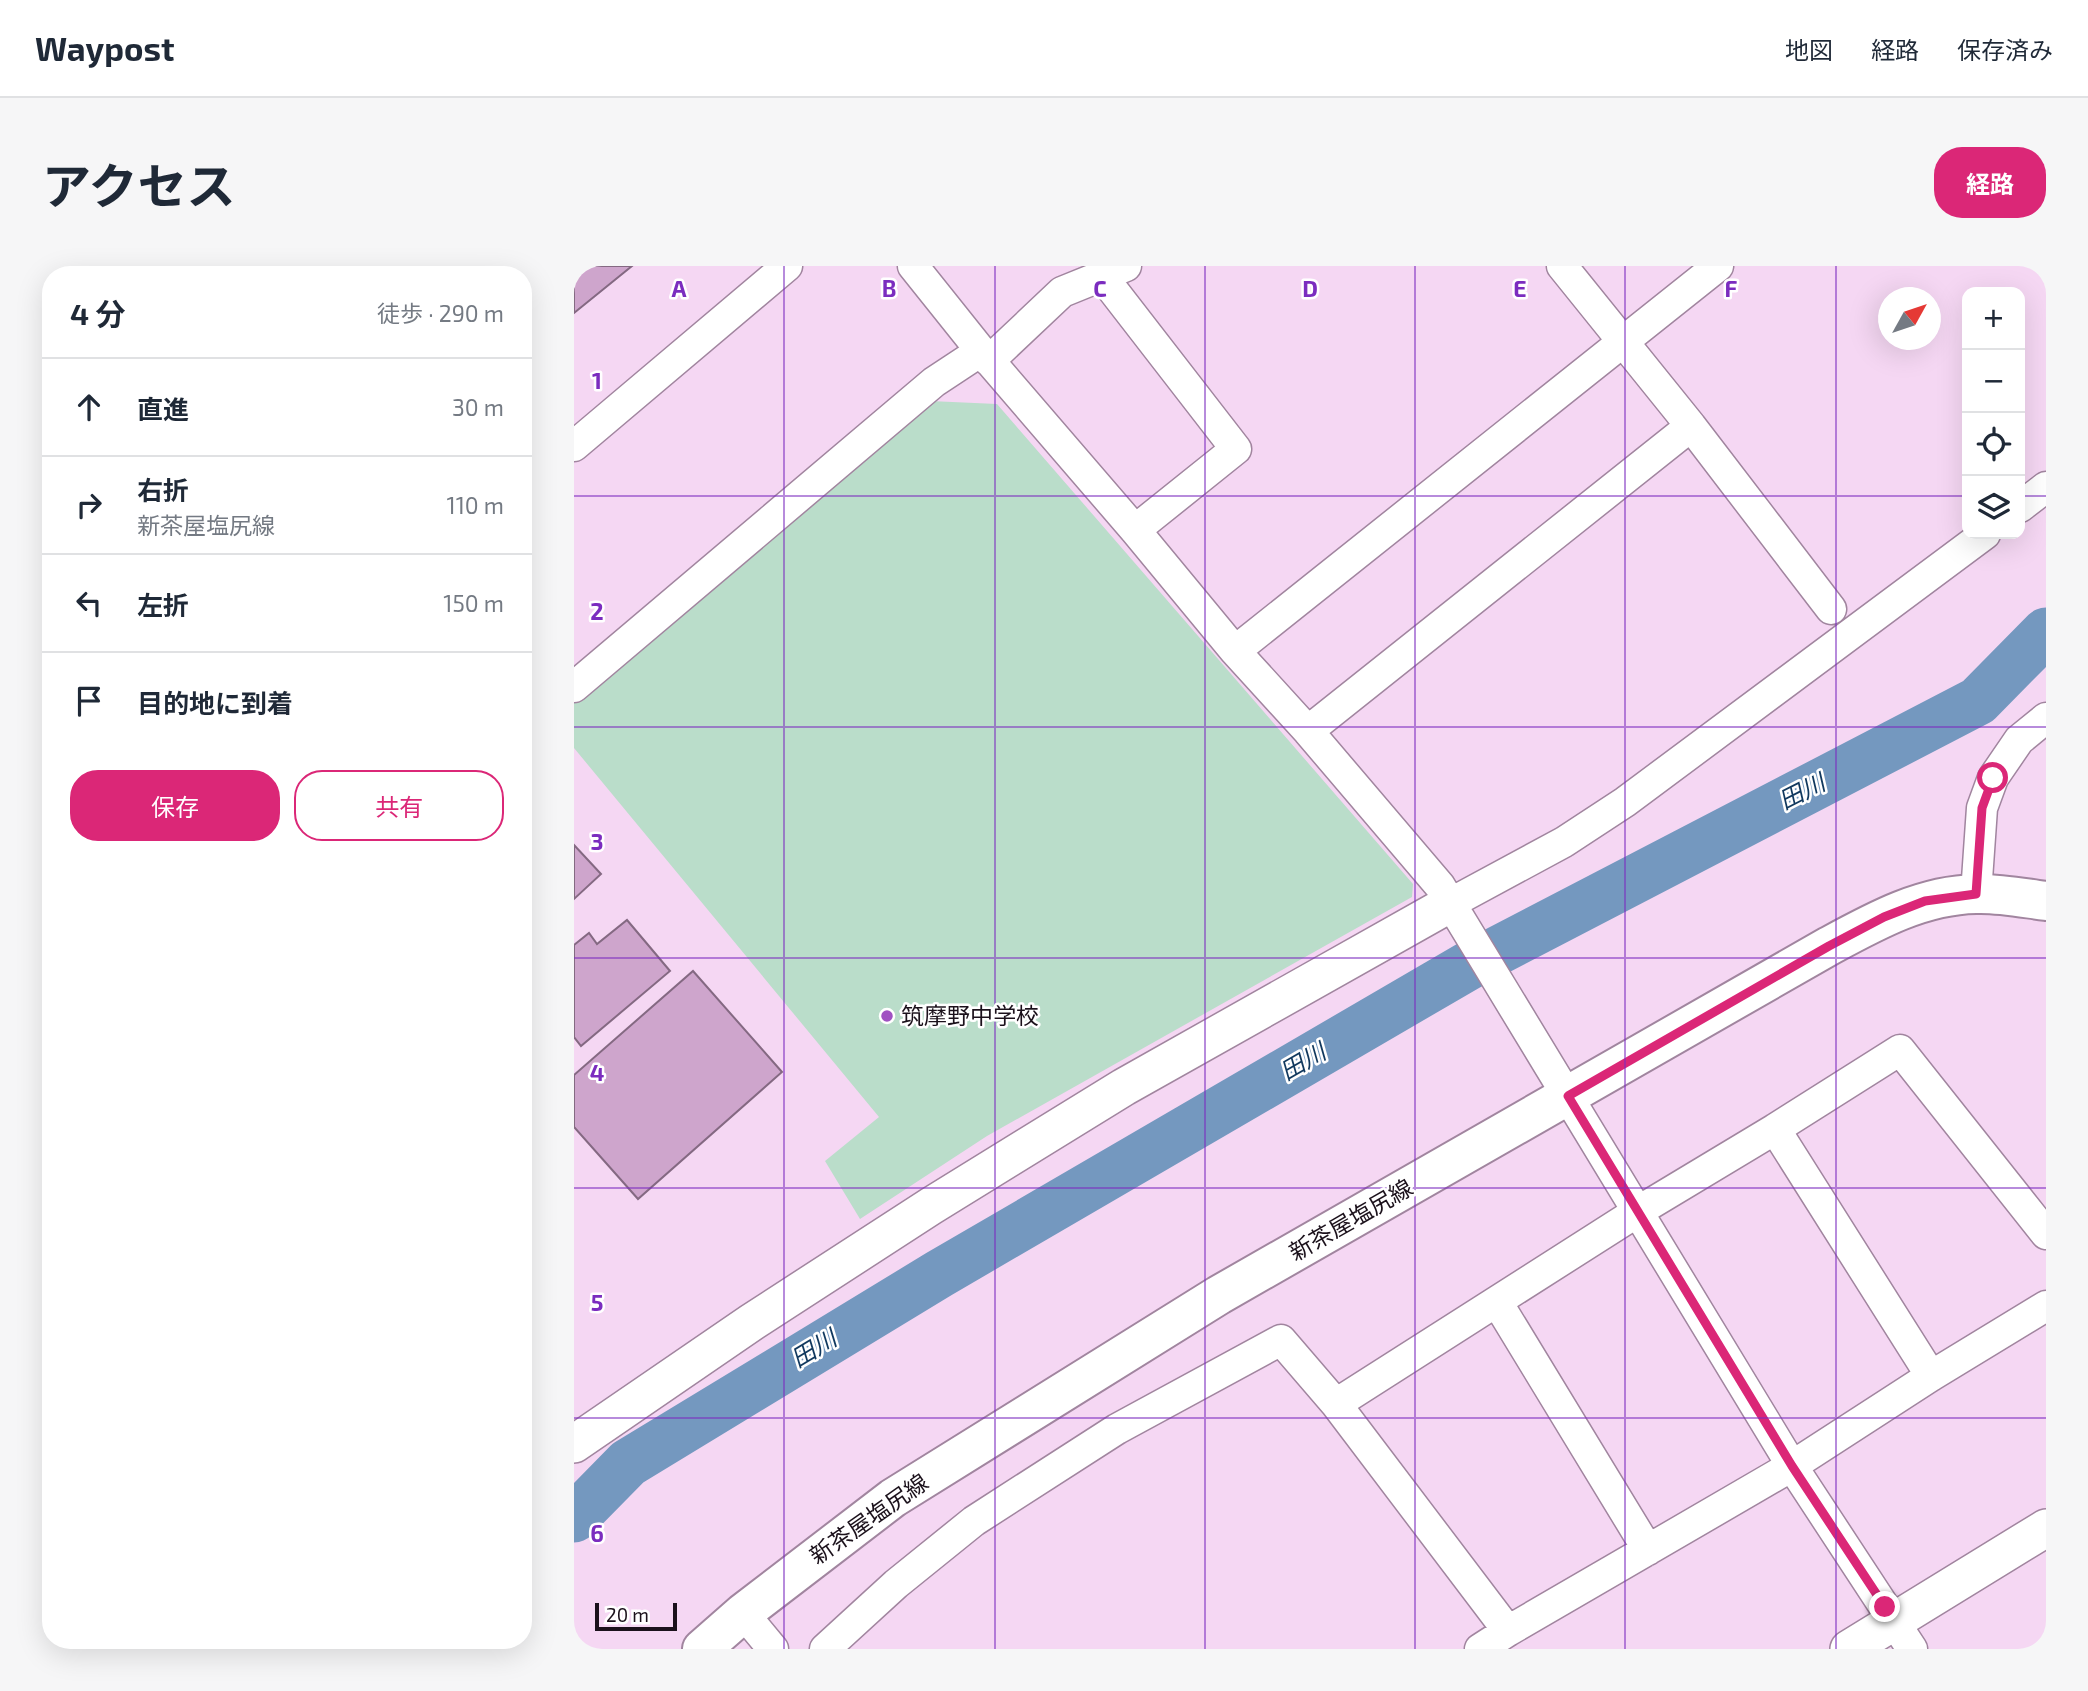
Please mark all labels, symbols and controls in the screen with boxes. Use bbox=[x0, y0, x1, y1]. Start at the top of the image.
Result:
text: Waypost bbox=[35, 28, 174, 68]
text: 地図 bbox=[1785, 35, 1833, 64]
text: 経路 bbox=[1871, 35, 1919, 64]
text: 保存済み bbox=[1957, 35, 2053, 64]
button: 経路 bbox=[1934, 147, 2046, 218]
text: アクセス bbox=[42, 155, 236, 214]
text: A bbox=[671, 274, 687, 302]
text: B bbox=[882, 274, 896, 302]
text: C bbox=[1093, 274, 1107, 302]
text: D bbox=[1302, 274, 1318, 302]
text: E bbox=[1513, 274, 1527, 302]
text: F bbox=[1725, 274, 1738, 302]
north arrow bbox=[1878, 287, 1941, 350]
map controls bbox=[1962, 287, 2025, 539]
button: + bbox=[1962, 287, 2025, 350]
text: 4 分 bbox=[70, 295, 126, 331]
text: 徒歩 · 290 m bbox=[377, 299, 504, 327]
button: − bbox=[1962, 350, 2025, 413]
text: 1 bbox=[592, 366, 602, 394]
icon: ahead bbox=[70, 388, 108, 426]
text: 直進 bbox=[137, 393, 189, 424]
text: 30 m bbox=[452, 393, 504, 421]
button: locate bbox=[1962, 413, 2025, 476]
text: 右折 bbox=[137, 474, 189, 505]
button: layers bbox=[1962, 476, 2025, 539]
icon: right bbox=[70, 486, 108, 524]
text: 110 m bbox=[447, 491, 504, 519]
text: 新茶屋塩尻線 bbox=[137, 511, 275, 539]
icon: left bbox=[70, 584, 108, 622]
text: 左折 bbox=[137, 589, 189, 620]
text: 150 m bbox=[443, 589, 504, 617]
text: 2 bbox=[590, 597, 604, 625]
icon: arrive bbox=[70, 682, 108, 720]
text: 目的地に到着 bbox=[137, 687, 293, 718]
route start bbox=[1977, 762, 2008, 793]
water label: 田川 bbox=[1773, 765, 1832, 814]
button: 保存 bbox=[70, 770, 280, 841]
button: 共有 bbox=[294, 770, 504, 841]
text: 3 bbox=[590, 827, 604, 855]
place label: 筑摩野中学校 bbox=[901, 1001, 1039, 1029]
marker: 筑摩野中学校 bbox=[879, 1008, 895, 1024]
water label: 田川 bbox=[1274, 1035, 1333, 1085]
text: 4 bbox=[590, 1058, 604, 1086]
street label: 新茶屋塩尻線 bbox=[1284, 1173, 1417, 1266]
text: 5 bbox=[591, 1288, 603, 1316]
water label: 田川 bbox=[785, 1321, 844, 1373]
street label: 新茶屋塩尻線 bbox=[804, 1467, 933, 1569]
text: 6 bbox=[590, 1519, 604, 1547]
route end bbox=[1869, 1591, 1900, 1622]
scale bar bbox=[595, 1600, 677, 1632]
text: 20 m bbox=[606, 1603, 649, 1626]

